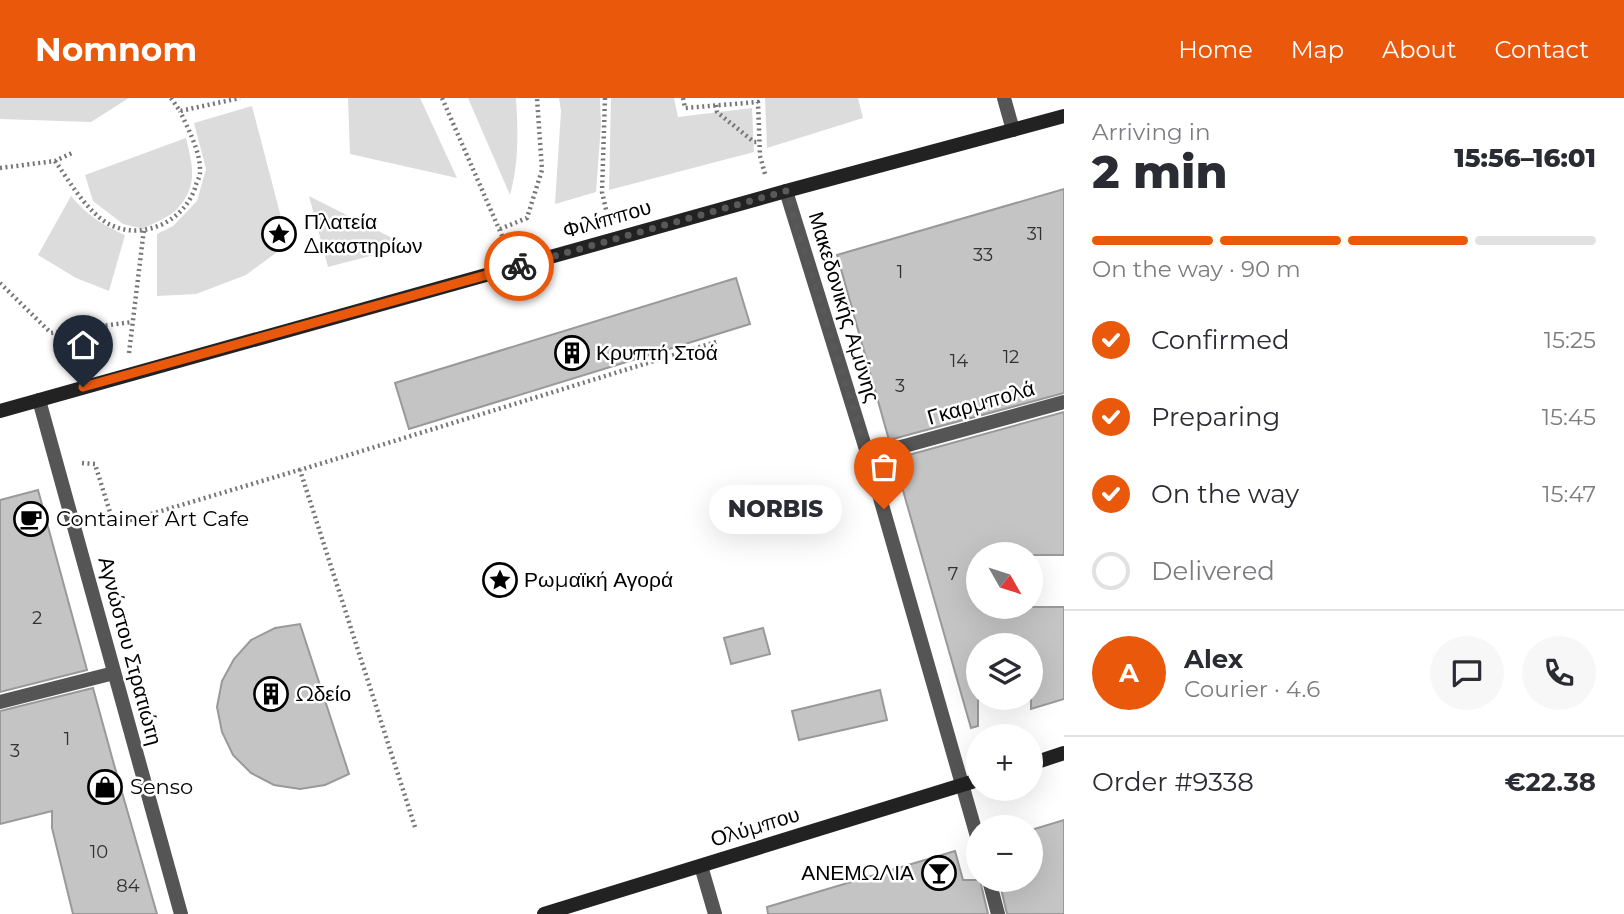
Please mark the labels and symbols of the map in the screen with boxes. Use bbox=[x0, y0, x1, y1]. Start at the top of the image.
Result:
street label: Φιλίππου bbox=[560, 194, 654, 243]
place label: Πλατεία Δικαστηρίων bbox=[304, 209, 423, 258]
street label: Μακεδονικής Αμύνης bbox=[804, 209, 885, 405]
place icon: Πλατεία Δικαστηρίων bbox=[260, 215, 298, 253]
house number: 31 bbox=[1027, 223, 1043, 245]
courier bbox=[484, 231, 554, 301]
house number: 33 bbox=[973, 244, 993, 266]
house number: 1 bbox=[897, 261, 903, 283]
pin bbox=[53, 315, 113, 387]
building icon: Κρυπτή Στοά bbox=[553, 334, 591, 372]
place label: Κρυπτή Στοά bbox=[596, 340, 718, 365]
house number: 12 bbox=[1003, 346, 1019, 368]
house number: 14 bbox=[950, 350, 968, 372]
house number: 3 bbox=[895, 375, 905, 397]
street label: Γκαρμπολά bbox=[924, 375, 1037, 430]
pin bbox=[854, 437, 914, 509]
callout: NORBIS bbox=[709, 484, 842, 534]
cafe icon: Container Art Cafe bbox=[12, 500, 50, 538]
place label: Container Art Cafe bbox=[56, 506, 249, 531]
north arrow bbox=[966, 542, 1043, 620]
street label: Αγνώστου Στρατιώτη bbox=[93, 554, 168, 748]
place icon: Ρωμαϊκή Αγορά bbox=[481, 561, 519, 599]
house number: 7 bbox=[948, 563, 958, 585]
place label: Ρωμαϊκή Αγορά bbox=[524, 567, 673, 592]
house number: 2 bbox=[32, 607, 42, 629]
building icon: Ωδείο bbox=[252, 675, 290, 713]
place label: Ωδείο bbox=[296, 681, 351, 706]
house number: 1 bbox=[64, 728, 70, 750]
house number: 3 bbox=[10, 740, 20, 762]
shop icon: Senso bbox=[86, 768, 124, 806]
place label: Senso bbox=[130, 774, 193, 799]
street label: Ολύμπου bbox=[707, 801, 802, 852]
house number: 10 bbox=[90, 841, 108, 863]
bar icon: ΑΝΕΜΩΛΙΑ bbox=[920, 854, 958, 892]
place label: ΑΝΕΜΩΛΙΑ bbox=[801, 860, 914, 885]
house number: 84 bbox=[116, 875, 140, 897]

